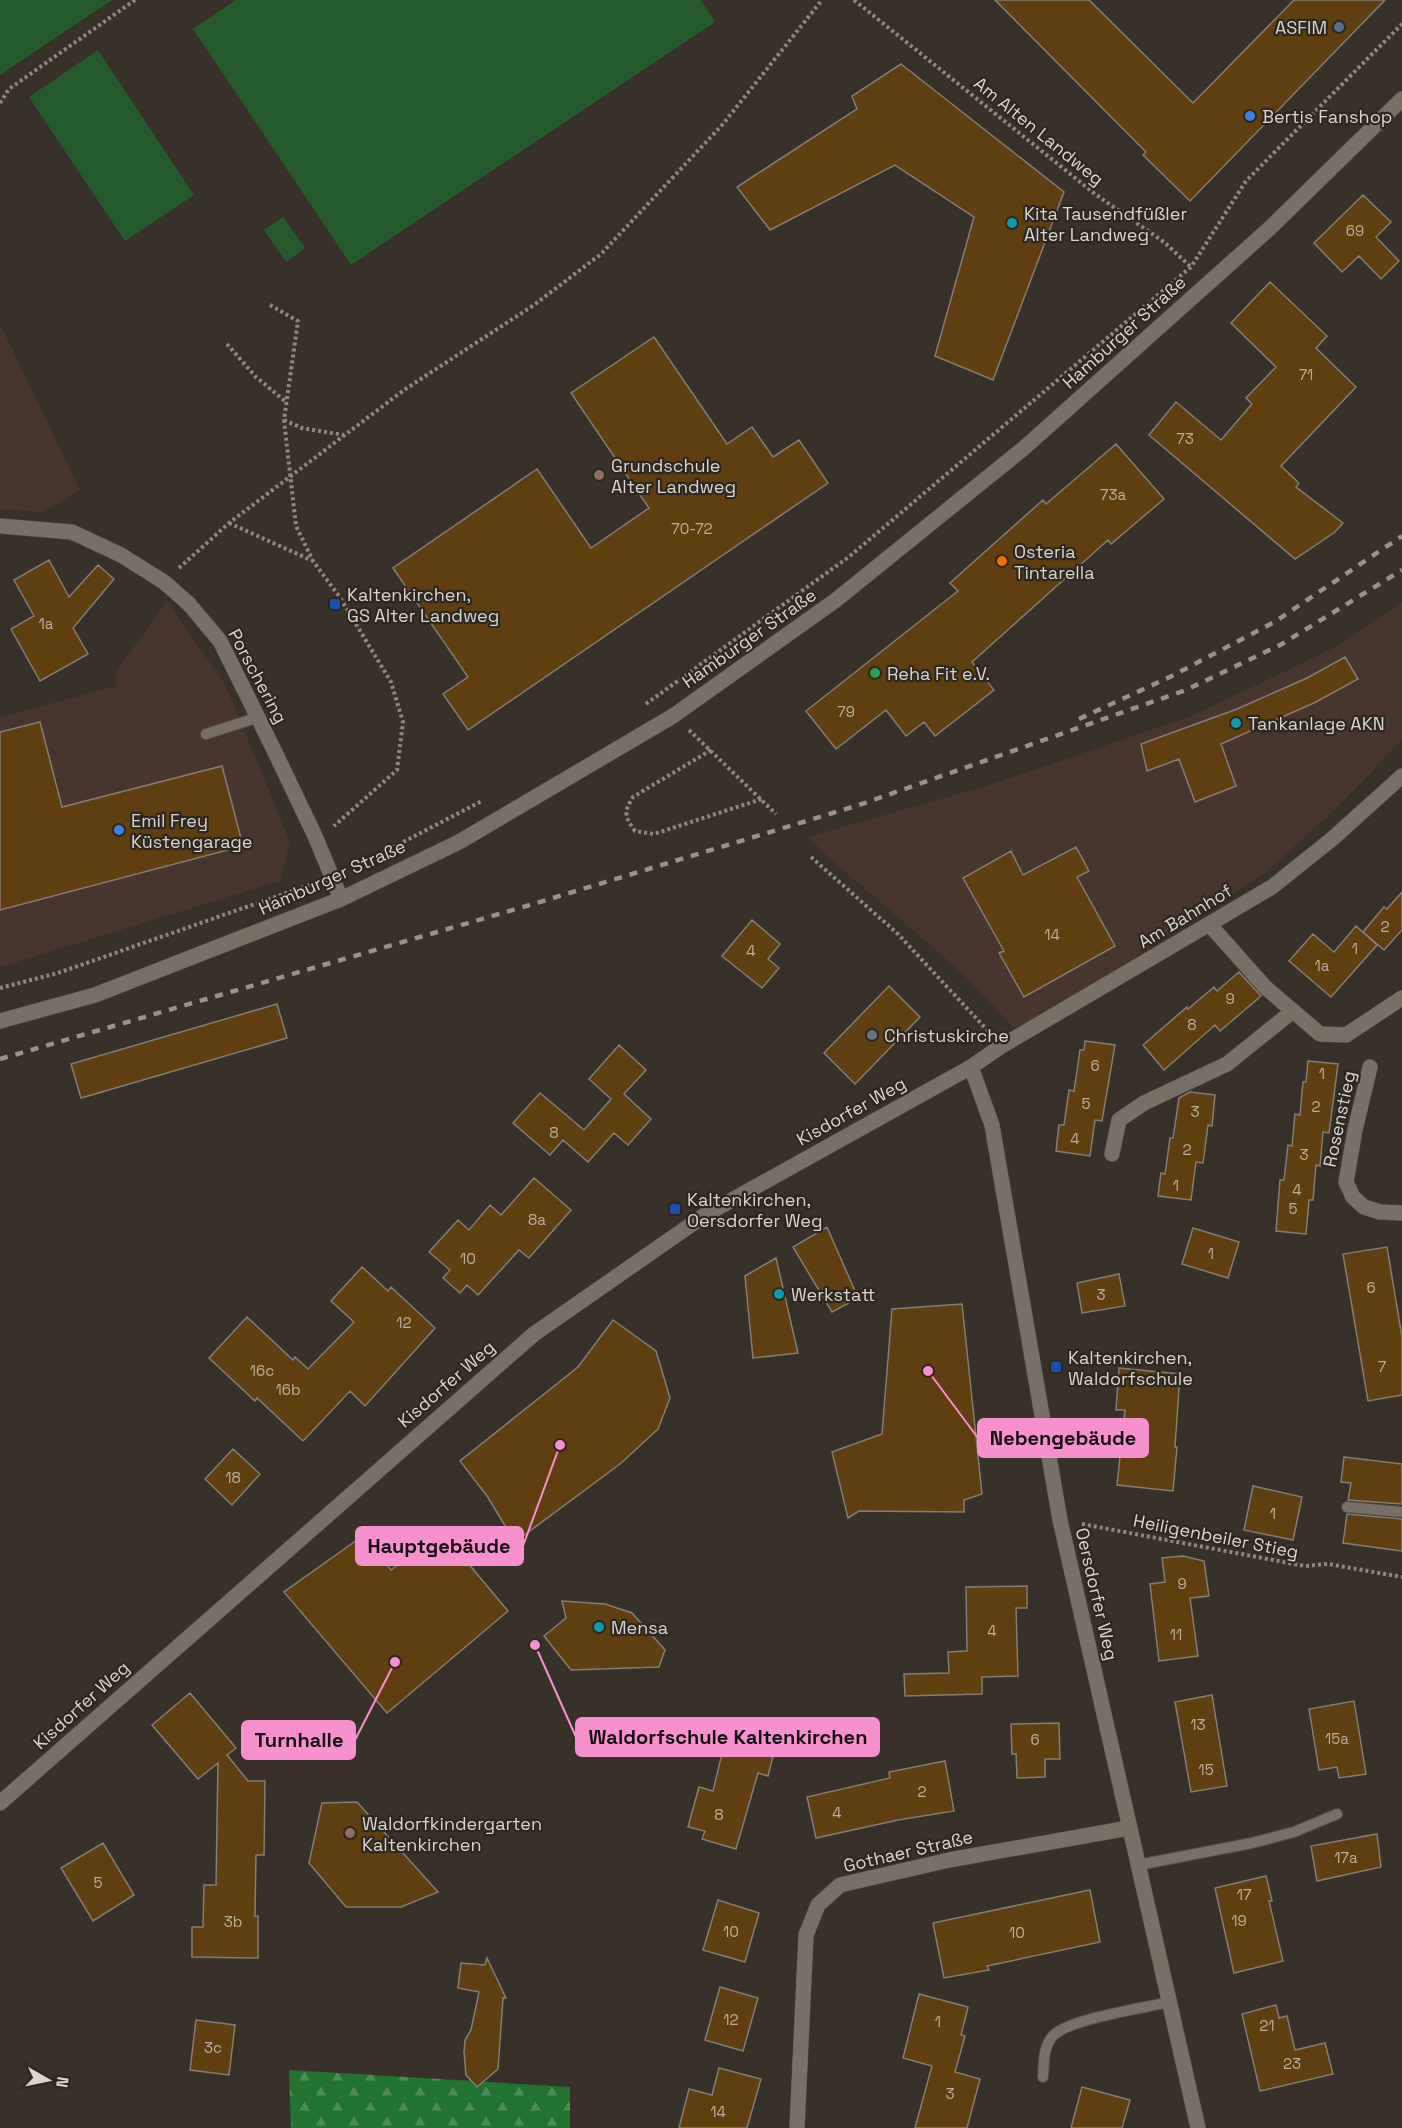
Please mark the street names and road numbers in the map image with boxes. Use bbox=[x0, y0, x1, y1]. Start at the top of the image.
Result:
street label: Am Alten Landweg bbox=[969, 72, 1109, 190]
street label: Hamburger Straße bbox=[1057, 270, 1191, 394]
street label: Hamburger Straße bbox=[678, 583, 820, 693]
street label: Porschering bbox=[223, 625, 293, 727]
street label: Hamburger Straße bbox=[255, 834, 409, 920]
street label: Am Bahnhof bbox=[1134, 879, 1236, 953]
street label: Rosenstieg bbox=[1318, 1069, 1360, 1169]
street label: Kisdorfer Weg bbox=[792, 1071, 910, 1151]
street label: Kisdorfer Weg bbox=[393, 1335, 499, 1433]
street label: Heiligenbeiler Stieg bbox=[1131, 1509, 1301, 1563]
street label: Oersdorfer Weg bbox=[1071, 1525, 1123, 1663]
street label: Kisdorfer Weg bbox=[28, 1656, 134, 1754]
street label: Gothaer Straße bbox=[841, 1825, 975, 1877]

